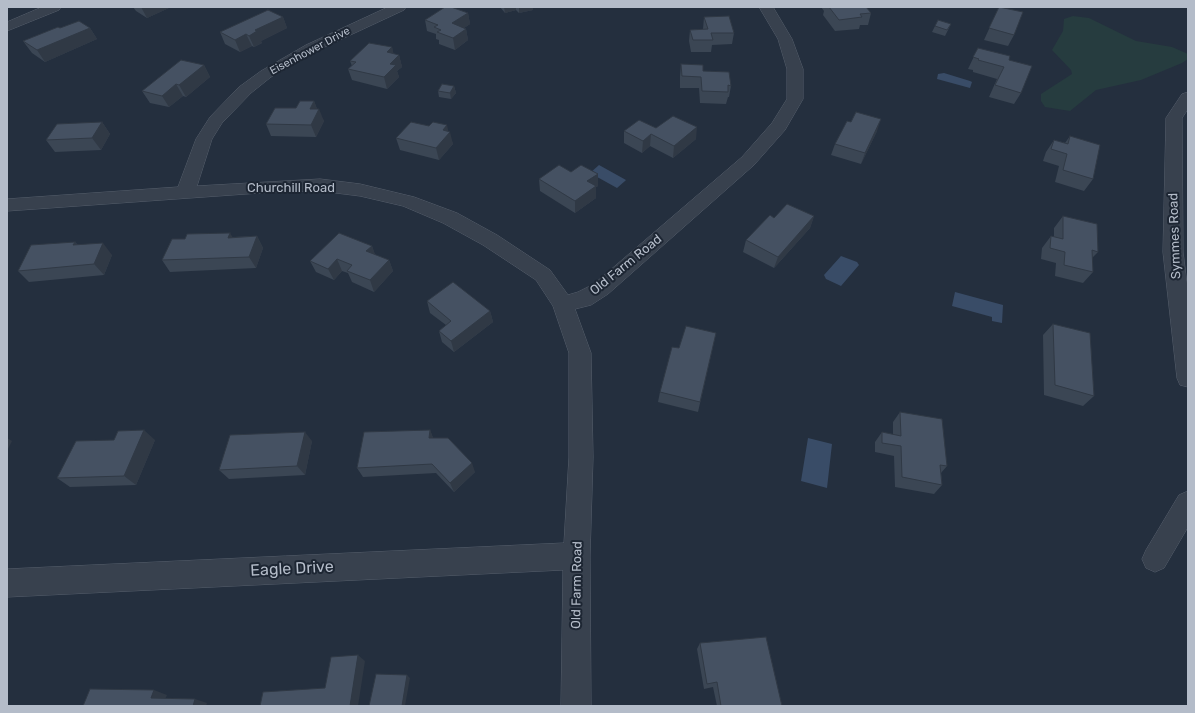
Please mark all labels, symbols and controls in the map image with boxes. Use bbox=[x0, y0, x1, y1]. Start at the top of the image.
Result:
street label: Eisenhower Drive bbox=[268, 24, 352, 78]
street label: Churchill Road bbox=[247, 180, 335, 196]
street label: Symmes Road bbox=[1166, 193, 1184, 279]
street label: Old Farm Road bbox=[587, 231, 665, 299]
street label: Old Farm Road bbox=[568, 541, 586, 629]
street label: Eagle Drive bbox=[250, 557, 334, 581]

